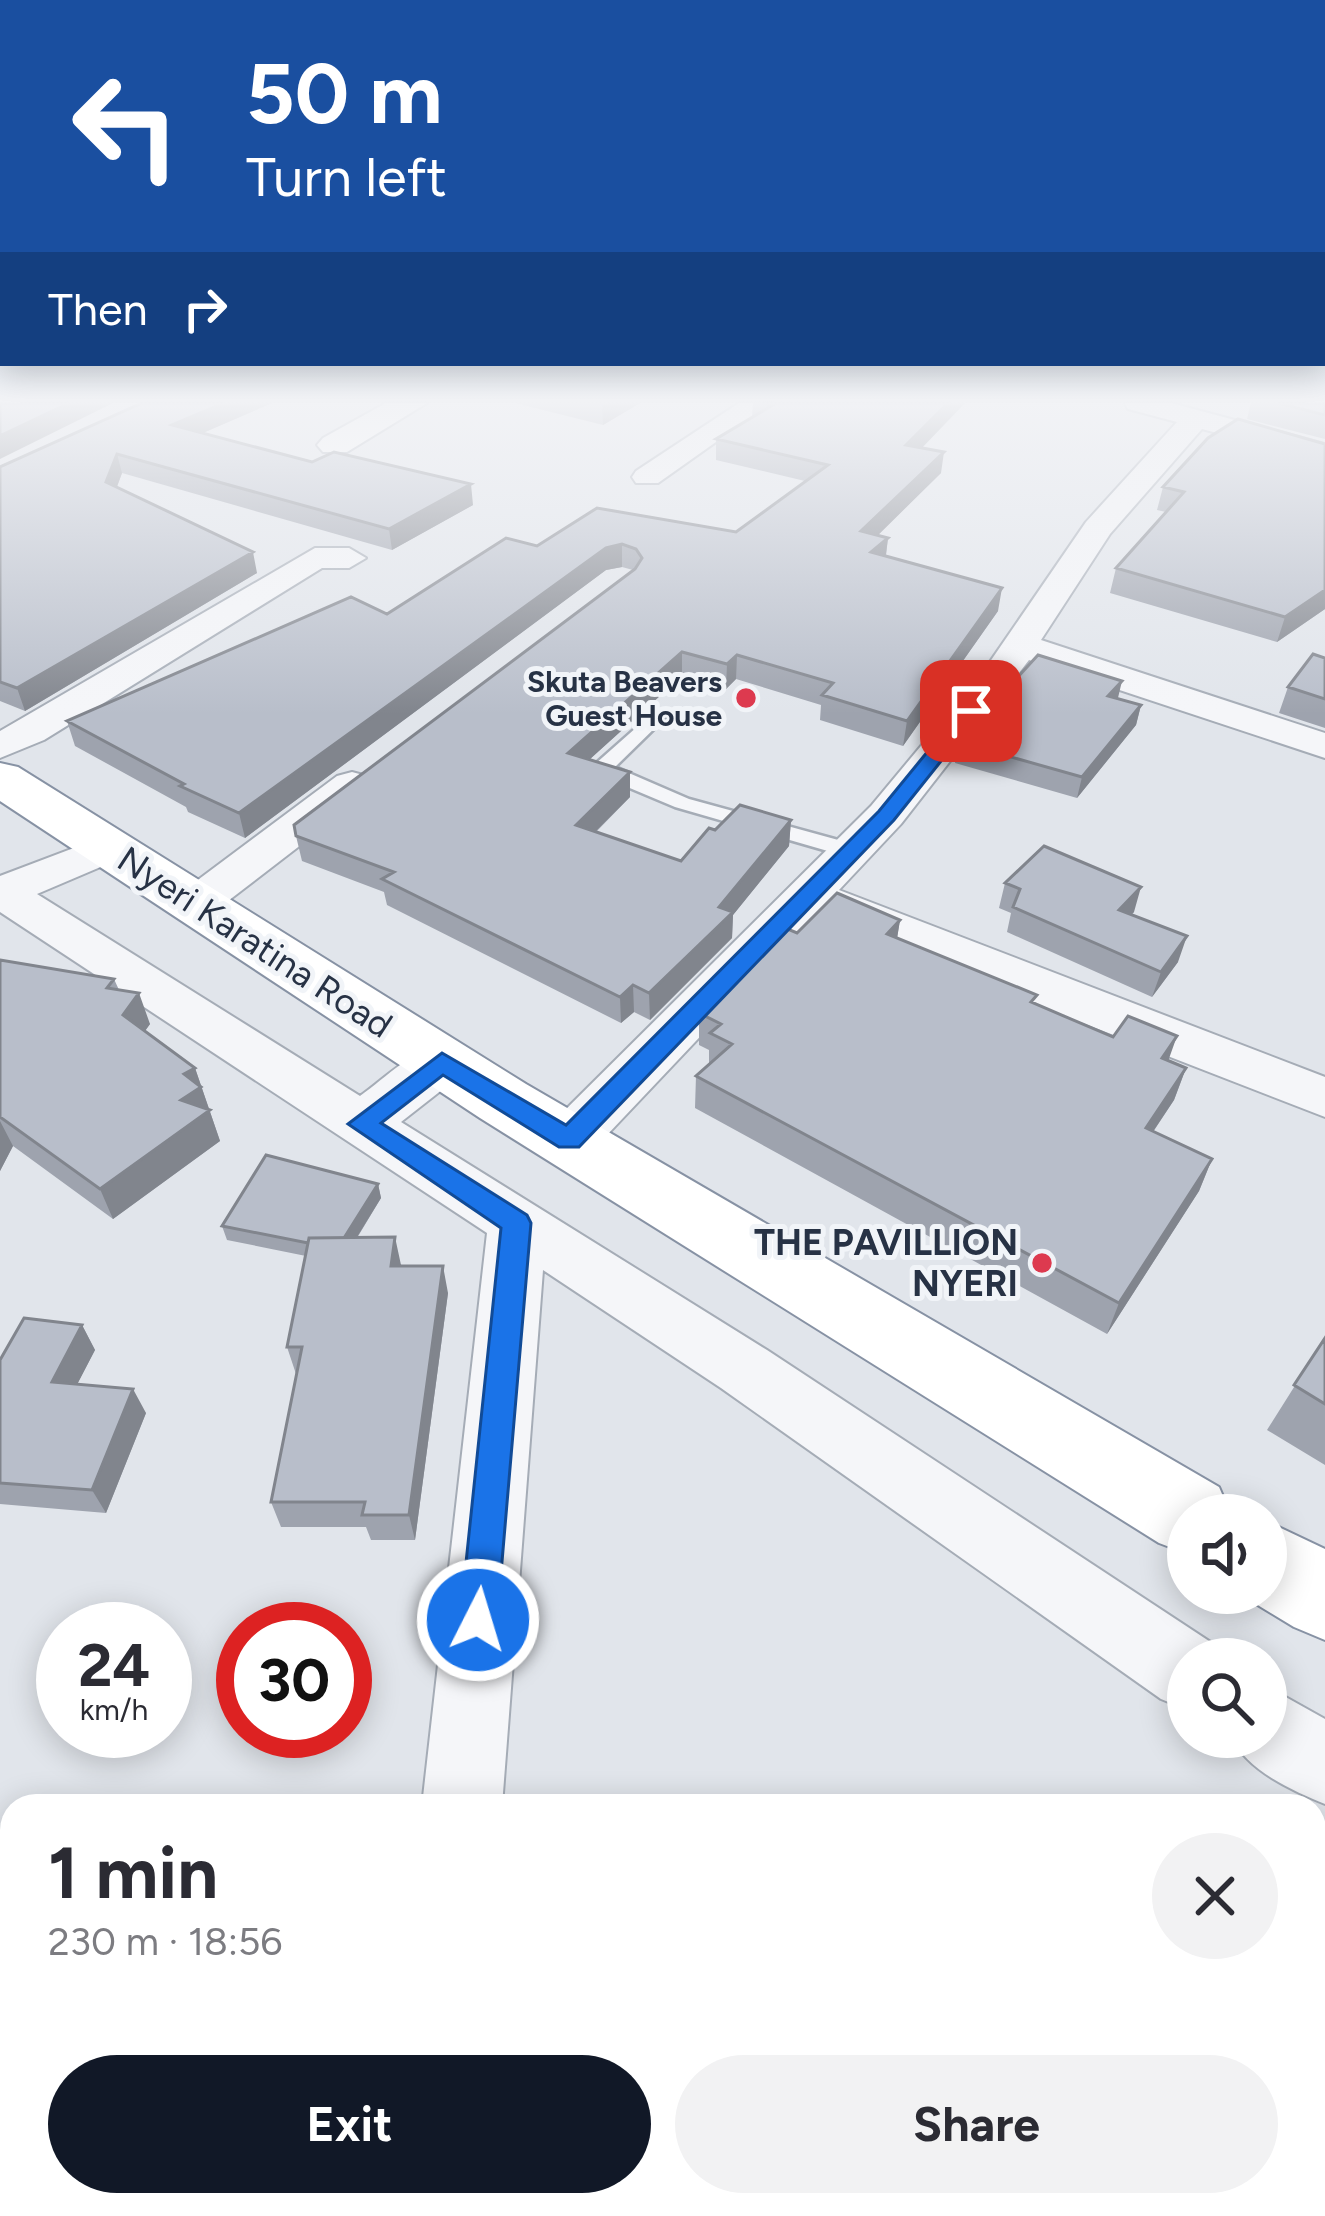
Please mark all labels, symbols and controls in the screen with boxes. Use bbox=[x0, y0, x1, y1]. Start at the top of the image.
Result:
text: 50 m bbox=[246, 43, 442, 144]
icon: left bbox=[48, 48, 204, 204]
text: Turn left bbox=[246, 145, 447, 210]
icon: right bbox=[172, 276, 238, 342]
text: Then bbox=[48, 282, 148, 336]
pin bbox=[920, 660, 1022, 762]
place label: Skuta Beavers Guest House bbox=[527, 663, 722, 734]
icon: arrive bbox=[938, 678, 1004, 744]
marker: Skuta Beavers Guest House bbox=[733, 685, 759, 711]
street label: Nyeri Karatina Road bbox=[110, 837, 400, 1047]
place label: THE PAVILLION NYERI bbox=[754, 1221, 1018, 1305]
marker: THE PAVILLION NYERI bbox=[1029, 1250, 1055, 1276]
map controls bbox=[1167, 1494, 1287, 1758]
button: sound bbox=[1167, 1494, 1287, 1614]
position arrow bbox=[415, 1557, 541, 1683]
speed limit sign: 30 bbox=[216, 1602, 372, 1758]
text: 24 bbox=[78, 1629, 150, 1701]
button: search bbox=[1167, 1638, 1287, 1758]
text: km/h bbox=[80, 1691, 148, 1728]
text: 1 min bbox=[48, 1830, 218, 1916]
button: close bbox=[1152, 1833, 1278, 1959]
text: 230 m · 18:56 bbox=[48, 1918, 282, 1965]
button: Exit bbox=[48, 2055, 651, 2193]
button: Share bbox=[675, 2055, 1278, 2193]

